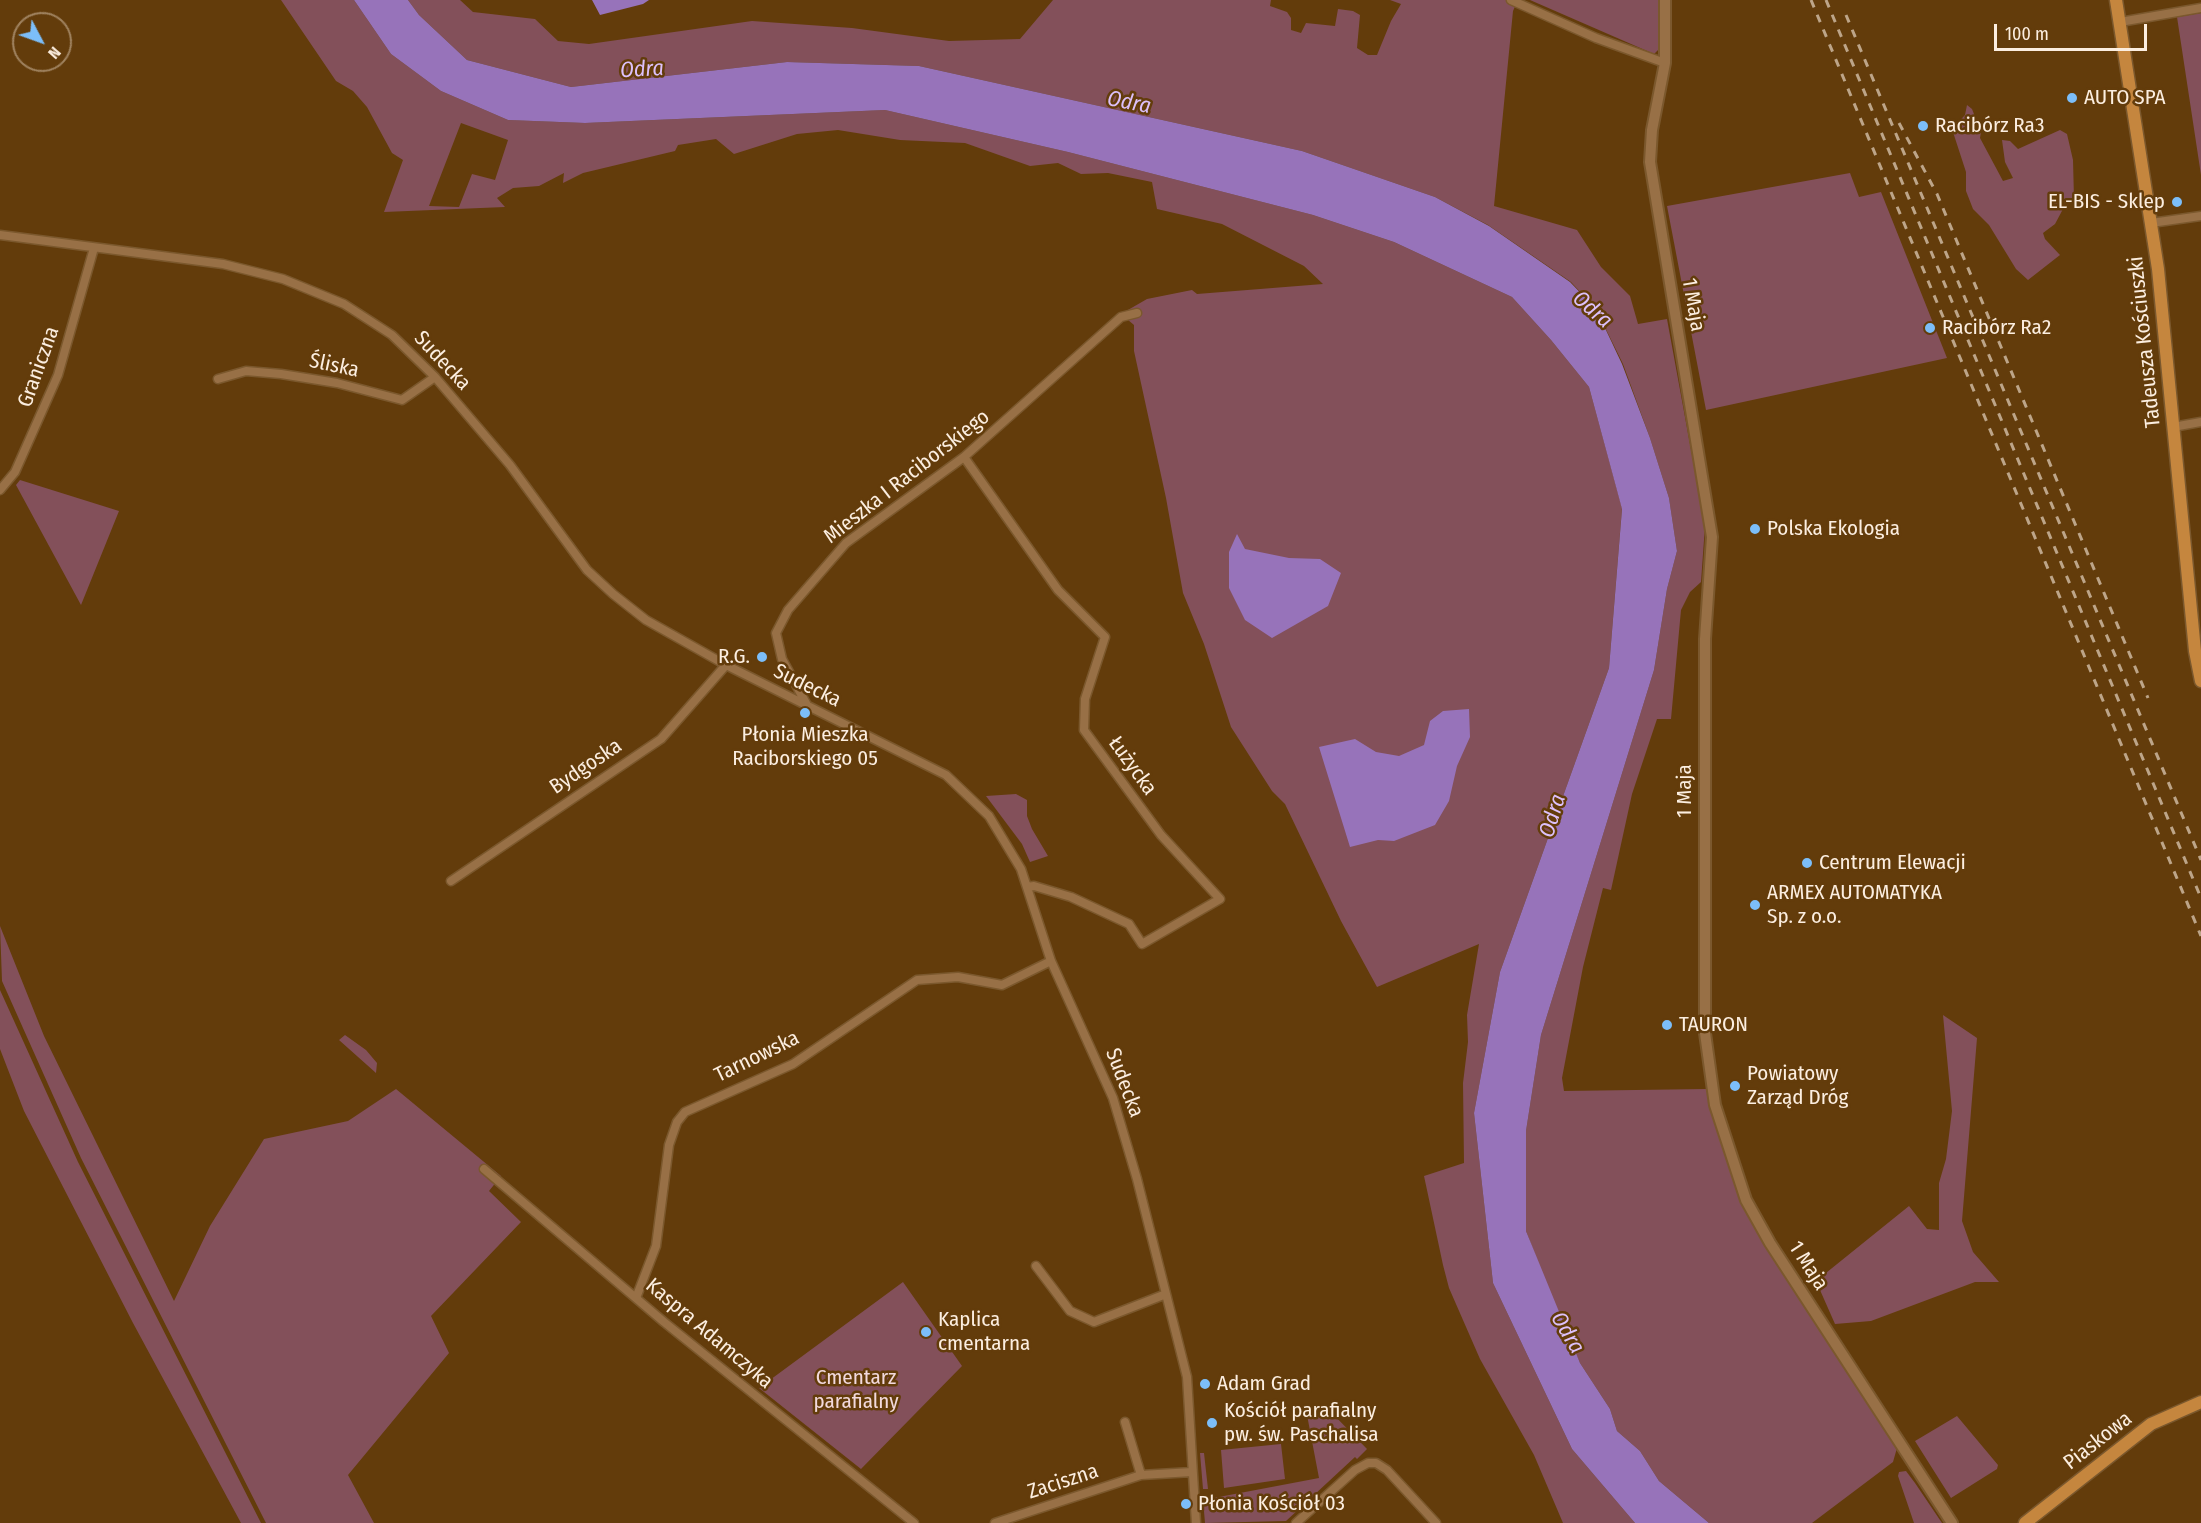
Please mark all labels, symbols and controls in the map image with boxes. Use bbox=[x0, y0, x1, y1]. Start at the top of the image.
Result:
north arrow bbox=[12, 12, 72, 72]
scale bar bbox=[1997, 12, 2150, 50]
text: 100 m bbox=[2005, 23, 2049, 45]
text: N bbox=[44, 43, 65, 63]
water label: Odra bbox=[619, 56, 665, 84]
place label: AUTO SPA bbox=[2084, 85, 2165, 111]
water label: Odra bbox=[1105, 86, 1153, 120]
marker: AUTO SPA bbox=[2065, 91, 2079, 105]
place label: Racibórz Ra3 bbox=[1935, 113, 2044, 139]
marker: Racibórz Ra3 bbox=[1916, 119, 1930, 133]
place label: EL-BIS - Sklep bbox=[2048, 189, 2165, 215]
marker: EL-BIS - Sklep bbox=[2170, 195, 2184, 209]
street label: Tadeusza Kościuszki bbox=[2123, 255, 2167, 429]
street label: 1 Maja bbox=[1676, 276, 1710, 334]
water label: Odra bbox=[1567, 286, 1617, 334]
place label: Racibórz Ra2 bbox=[1942, 315, 2051, 341]
marker: Racibórz Ra2 bbox=[1923, 321, 1937, 335]
street label: Graniczna bbox=[13, 323, 65, 411]
street label: Sudecka bbox=[408, 326, 476, 396]
street label: Śliska bbox=[307, 348, 361, 384]
street label: Mieszka I Raciborskiego bbox=[819, 405, 995, 549]
place label: Polska Ekologia bbox=[1767, 516, 1900, 542]
marker: Polska Ekologia bbox=[1748, 522, 1762, 536]
place label: R.G. bbox=[718, 644, 750, 670]
marker: R.G. bbox=[755, 650, 769, 664]
street label: Sudecka bbox=[769, 659, 845, 713]
marker: Płonia Mieszka Raciborskiego 05 bbox=[798, 706, 812, 720]
place label: Płonia Mieszka Raciborskiego 05 bbox=[732, 722, 878, 772]
street label: Łużycka bbox=[1102, 732, 1162, 800]
street label: Bydgoska bbox=[545, 734, 627, 800]
street label: 1 Maja bbox=[1672, 764, 1698, 818]
water label: Odra bbox=[1534, 791, 1572, 841]
place label: Centrum Elewacji bbox=[1819, 850, 1966, 876]
marker: Centrum Elewacji bbox=[1800, 856, 1814, 870]
place label: ARMEX AUTOMATYKA Sp. z o.o. bbox=[1767, 880, 1942, 930]
marker: ARMEX AUTOMATYKA Sp. z o.o. bbox=[1748, 898, 1762, 912]
place label: TAURON bbox=[1679, 1012, 1748, 1038]
marker: TAURON bbox=[1660, 1018, 1674, 1032]
street label: Tarnowska bbox=[711, 1026, 803, 1088]
street label: Sudecka bbox=[1099, 1045, 1149, 1121]
place label: Powiatowy Zarząd Dróg bbox=[1747, 1061, 1848, 1111]
marker: Powiatowy Zarząd Dróg bbox=[1728, 1079, 1742, 1093]
street label: 1 Maja bbox=[1783, 1237, 1833, 1295]
street label: Kaspra Adamczyka bbox=[640, 1273, 778, 1395]
place label: Kaplica cmentarna bbox=[938, 1307, 1030, 1357]
water label: Odra bbox=[1544, 1307, 1590, 1359]
marker: Kaplica cmentarna bbox=[919, 1325, 933, 1339]
park label: Cmentarz parafialny bbox=[813, 1365, 899, 1415]
place label: Adam Grad bbox=[1217, 1371, 1311, 1397]
marker: Adam Grad bbox=[1198, 1377, 1212, 1391]
place label: Kościół parafialny pw. św. Paschalisa bbox=[1224, 1398, 1379, 1448]
street label: Piaskowa bbox=[2059, 1407, 2137, 1475]
marker: Kościół parafialny pw. św. Paschalisa bbox=[1205, 1416, 1219, 1430]
street label: Zaciszna bbox=[1024, 1459, 1102, 1505]
place label: Płonia Kościół 03 bbox=[1198, 1491, 1345, 1517]
marker: Płonia Kościół 03 bbox=[1179, 1497, 1193, 1511]

